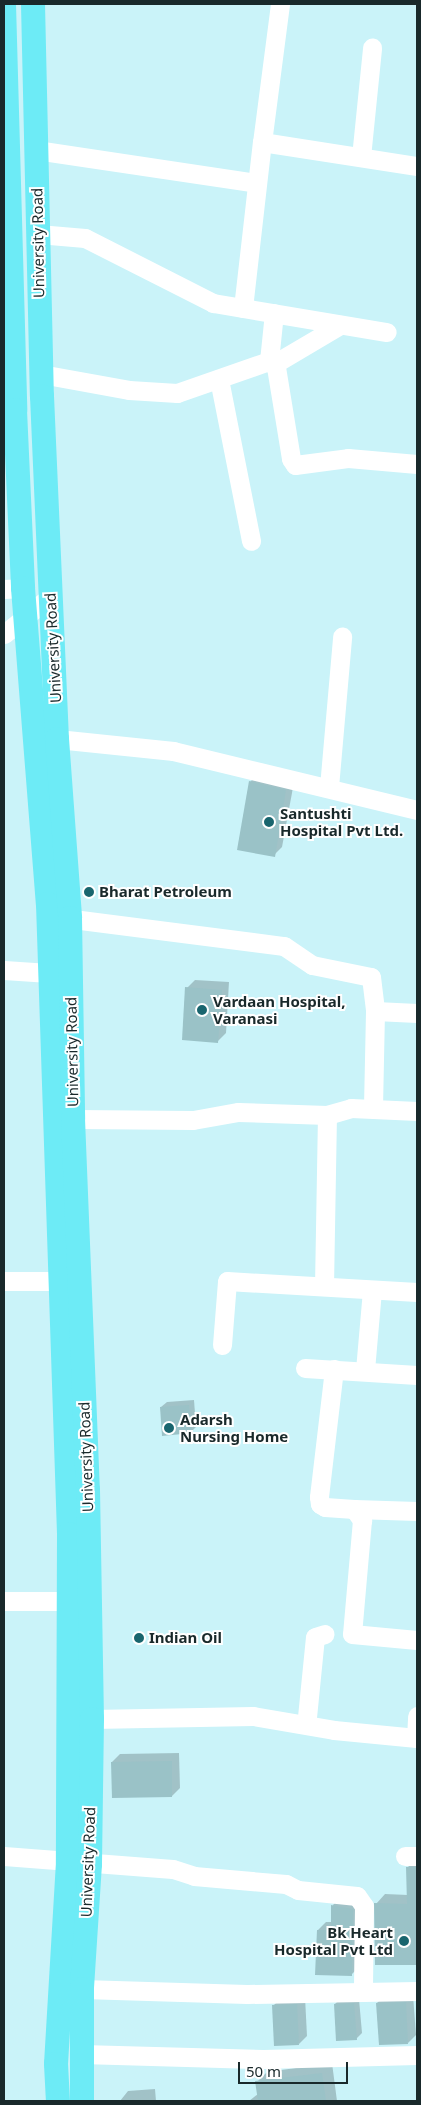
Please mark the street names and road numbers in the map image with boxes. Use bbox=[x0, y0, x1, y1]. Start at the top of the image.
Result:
street label: University Road bbox=[28, 188, 48, 298]
street label: University Road bbox=[41, 592, 65, 704]
street label: University Road bbox=[62, 997, 82, 1107]
street label: University Road bbox=[75, 1401, 97, 1513]
street label: University Road bbox=[77, 1806, 99, 1918]

